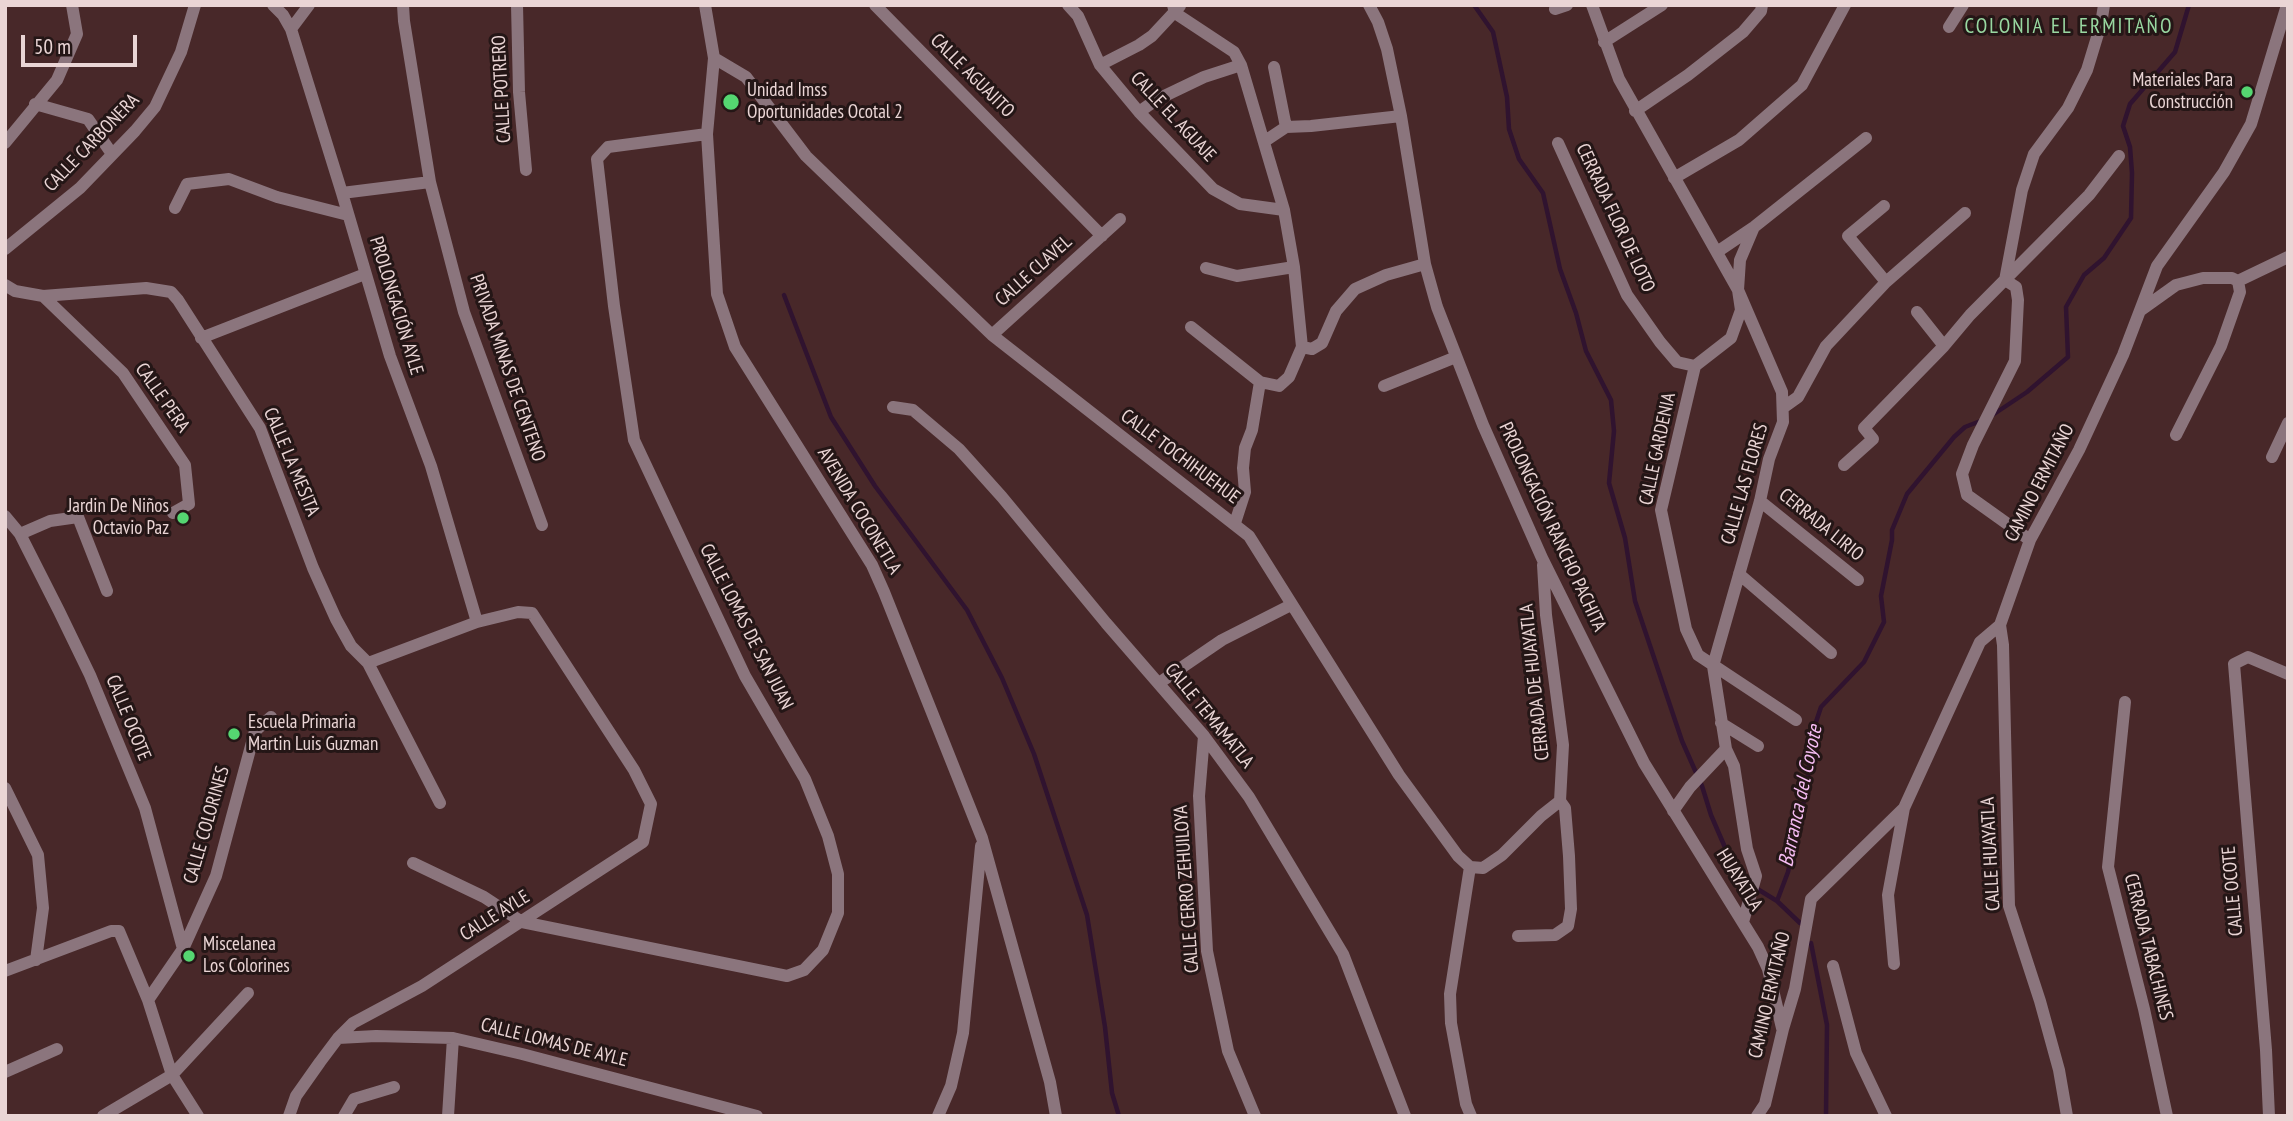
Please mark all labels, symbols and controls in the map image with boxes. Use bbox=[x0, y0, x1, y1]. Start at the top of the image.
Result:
district label: COLONIA EL ERMITAÑO bbox=[1967, 14, 2171, 40]
scale bar bbox=[24, 21, 140, 65]
street label: CALLE AGUAJITO bbox=[925, 29, 1019, 123]
text: 50 m bbox=[34, 33, 71, 60]
street label: CALLE POTRERO bbox=[488, 34, 516, 144]
street label: CALLE EL AGUAJE bbox=[1126, 67, 1220, 167]
place label: Materiales Para Construcción bbox=[2132, 70, 2233, 114]
place label: Unidad Imss Oportunidades Ocotal 2 bbox=[747, 80, 903, 124]
marker: Materiales Para Construcción bbox=[2239, 84, 2255, 100]
street label: CALLE CARBONERA bbox=[40, 89, 144, 197]
marker: Unidad Imss Oportunidades Ocotal 2 bbox=[721, 92, 741, 112]
street label: CERRADA FLOR DE LOTO bbox=[1571, 140, 1659, 296]
street label: CALLE CLAVEL bbox=[991, 231, 1077, 311]
street label: PROLONGACIÓN AYLE bbox=[364, 234, 428, 378]
street label: PRIVADA MINAS DE CENTENO bbox=[464, 272, 550, 464]
street label: CALLE PERA bbox=[130, 359, 194, 437]
street label: CALLE GARDENIA bbox=[1635, 391, 1681, 507]
street label: CALLE LA MESITA bbox=[258, 404, 324, 520]
street label: CALLE TOCHIHUEHUE bbox=[1116, 405, 1244, 509]
street label: PROLONGACIÓN RANCHO PACHITA bbox=[1494, 419, 1610, 635]
street label: CAMINO ERMITAÑO bbox=[2000, 420, 2080, 546]
street label: CALLE LAS FLORES bbox=[1717, 421, 1773, 547]
street label: AVENIDA COCONETLA bbox=[812, 444, 906, 578]
street label: CERRADA LIRIO bbox=[1774, 484, 1868, 566]
place label: Jardin De Niños Octavio Paz bbox=[68, 496, 169, 540]
marker: Jardin De Niños Octavio Paz bbox=[175, 510, 191, 526]
street label: CALLE LOMAS DE SAN JUAN bbox=[694, 540, 798, 714]
street label: CERRADA DE HUAYATLA bbox=[1515, 603, 1555, 761]
street label: CALLE TEMAMATLA bbox=[1160, 659, 1258, 773]
street label: CALLE OCOTE bbox=[101, 672, 155, 764]
place label: Escuela Primaria Martin Luis Guzman bbox=[248, 712, 378, 756]
water label: Barranca del Coyote bbox=[1774, 723, 1828, 869]
marker: Escuela Primaria Martin Luis Guzman bbox=[226, 726, 242, 742]
street label: CALLE COLORINES bbox=[179, 764, 235, 886]
street label: CALLE HUAYATLA bbox=[1977, 796, 2005, 912]
street label: CALLE CERRO ZEHUILOYA bbox=[1170, 804, 1204, 974]
street label: HUAYATLA bbox=[1711, 845, 1767, 915]
street label: CALLE OCOTE bbox=[2218, 845, 2248, 937]
street label: CERRADA TABACHINES bbox=[2119, 871, 2177, 1023]
street label: CALLE AYLE bbox=[456, 886, 534, 946]
street label: CAMINO ERMITAÑO bbox=[1744, 929, 1796, 1061]
place label: Miscelanea Los Colorines bbox=[203, 934, 290, 978]
marker: Miscelanea Los Colorines bbox=[181, 948, 197, 964]
street label: CALLE LOMAS DE AYLE bbox=[478, 1014, 630, 1072]

